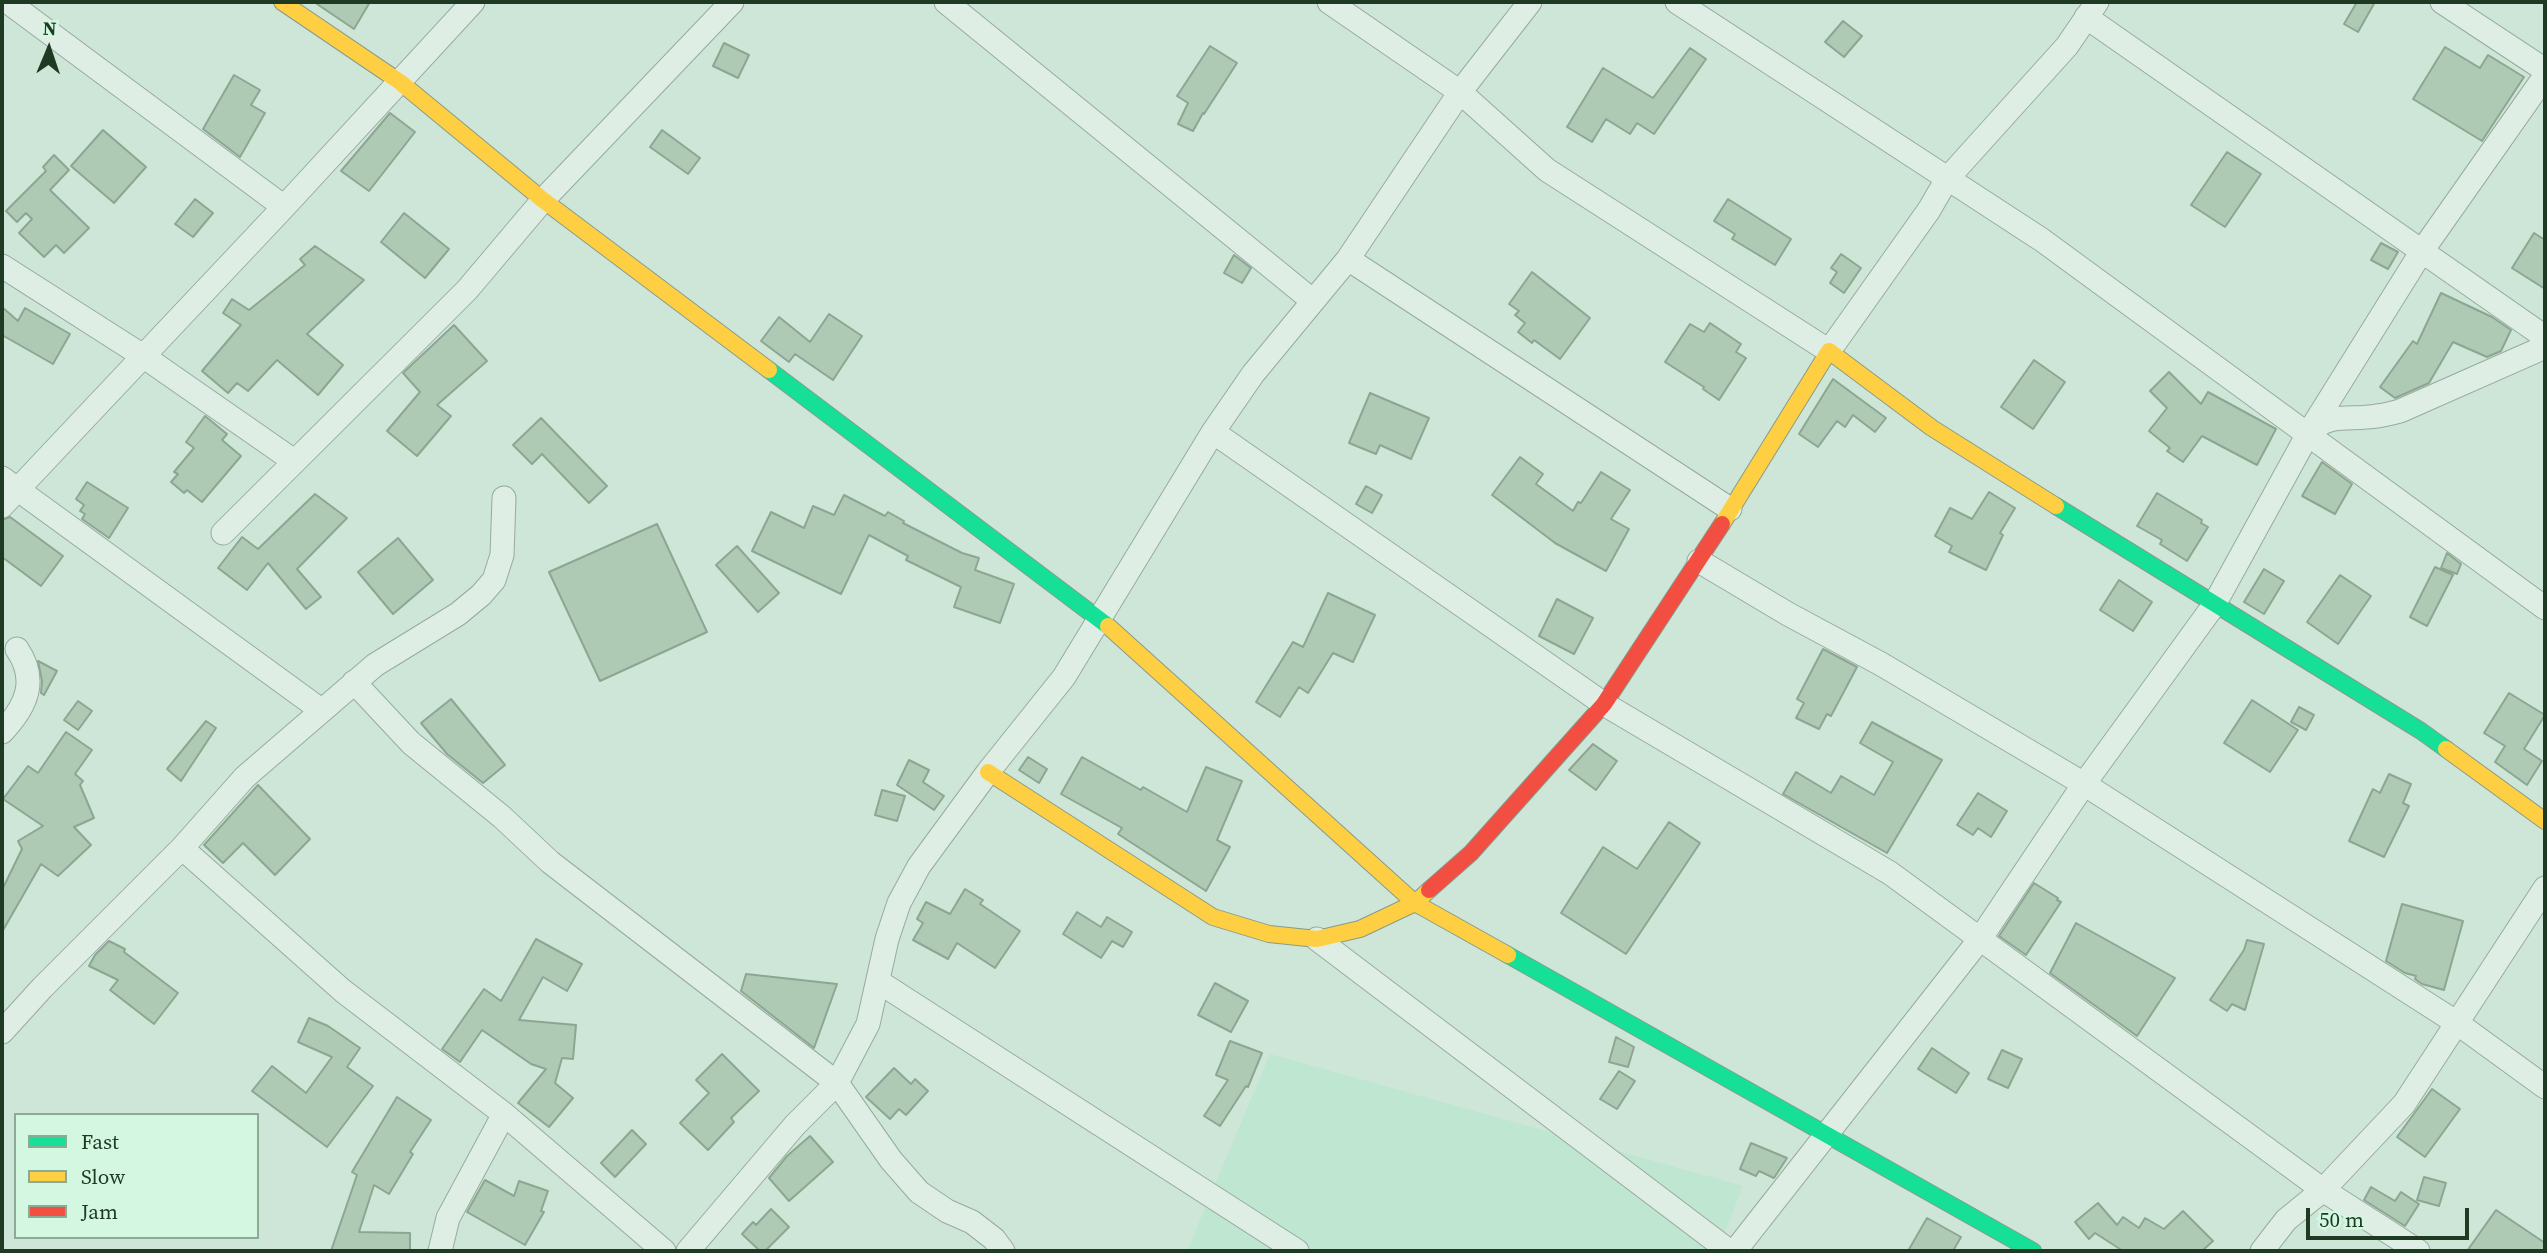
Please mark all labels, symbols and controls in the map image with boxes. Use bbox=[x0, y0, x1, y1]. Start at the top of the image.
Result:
north arrow bbox=[14, 14, 84, 84]
text: N bbox=[42, 15, 57, 41]
legend bbox=[14, 1113, 259, 1239]
text: Fast bbox=[81, 1127, 119, 1156]
text: Slow bbox=[81, 1162, 125, 1191]
scale bar bbox=[2309, 1194, 2472, 1238]
text: Jam bbox=[81, 1197, 118, 1226]
text: 50 m bbox=[2319, 1205, 2364, 1234]

